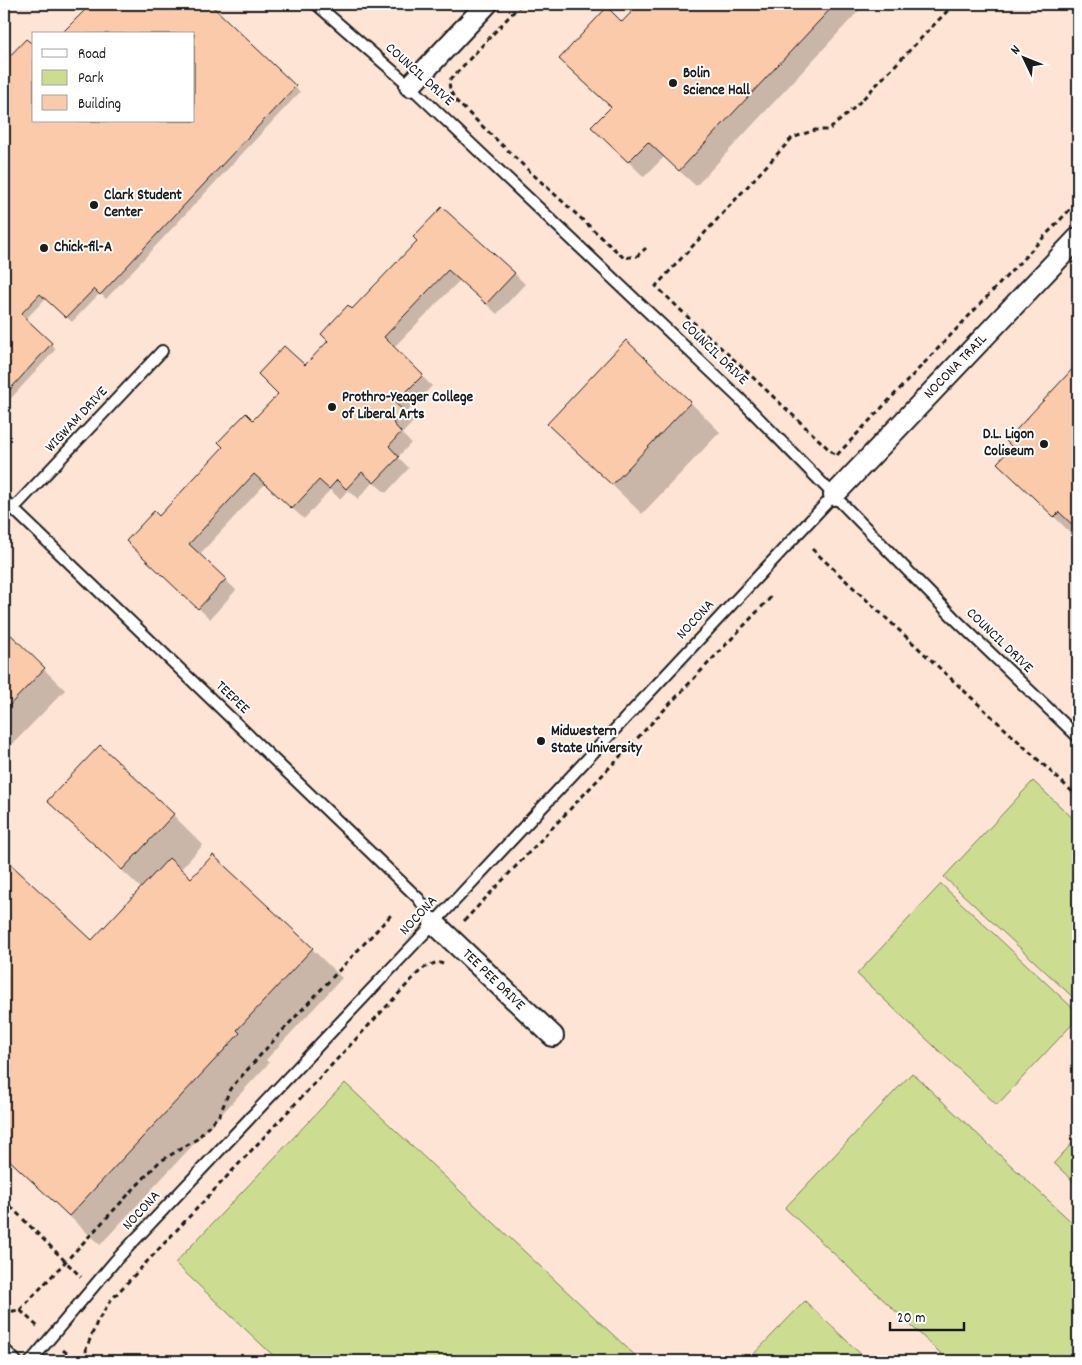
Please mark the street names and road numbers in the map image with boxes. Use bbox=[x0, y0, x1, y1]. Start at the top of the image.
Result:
street label: COUNCIL DRIVE bbox=[380, 38, 458, 112]
street label: COUNCIL DRIVE bbox=[675, 315, 753, 391]
street label: NOCONA TRAIL bbox=[919, 329, 993, 405]
street label: WIGWAM DRIVE bbox=[40, 382, 114, 458]
street label: NOCONA bbox=[672, 595, 720, 645]
street label: COUNCIL DRIVE bbox=[960, 603, 1038, 679]
street label: TEEPEE bbox=[210, 676, 254, 720]
street label: NOCONA bbox=[395, 891, 443, 941]
street label: TEE PEE DRIVE bbox=[456, 944, 530, 1016]
street label: NOCONA bbox=[118, 1186, 166, 1236]

